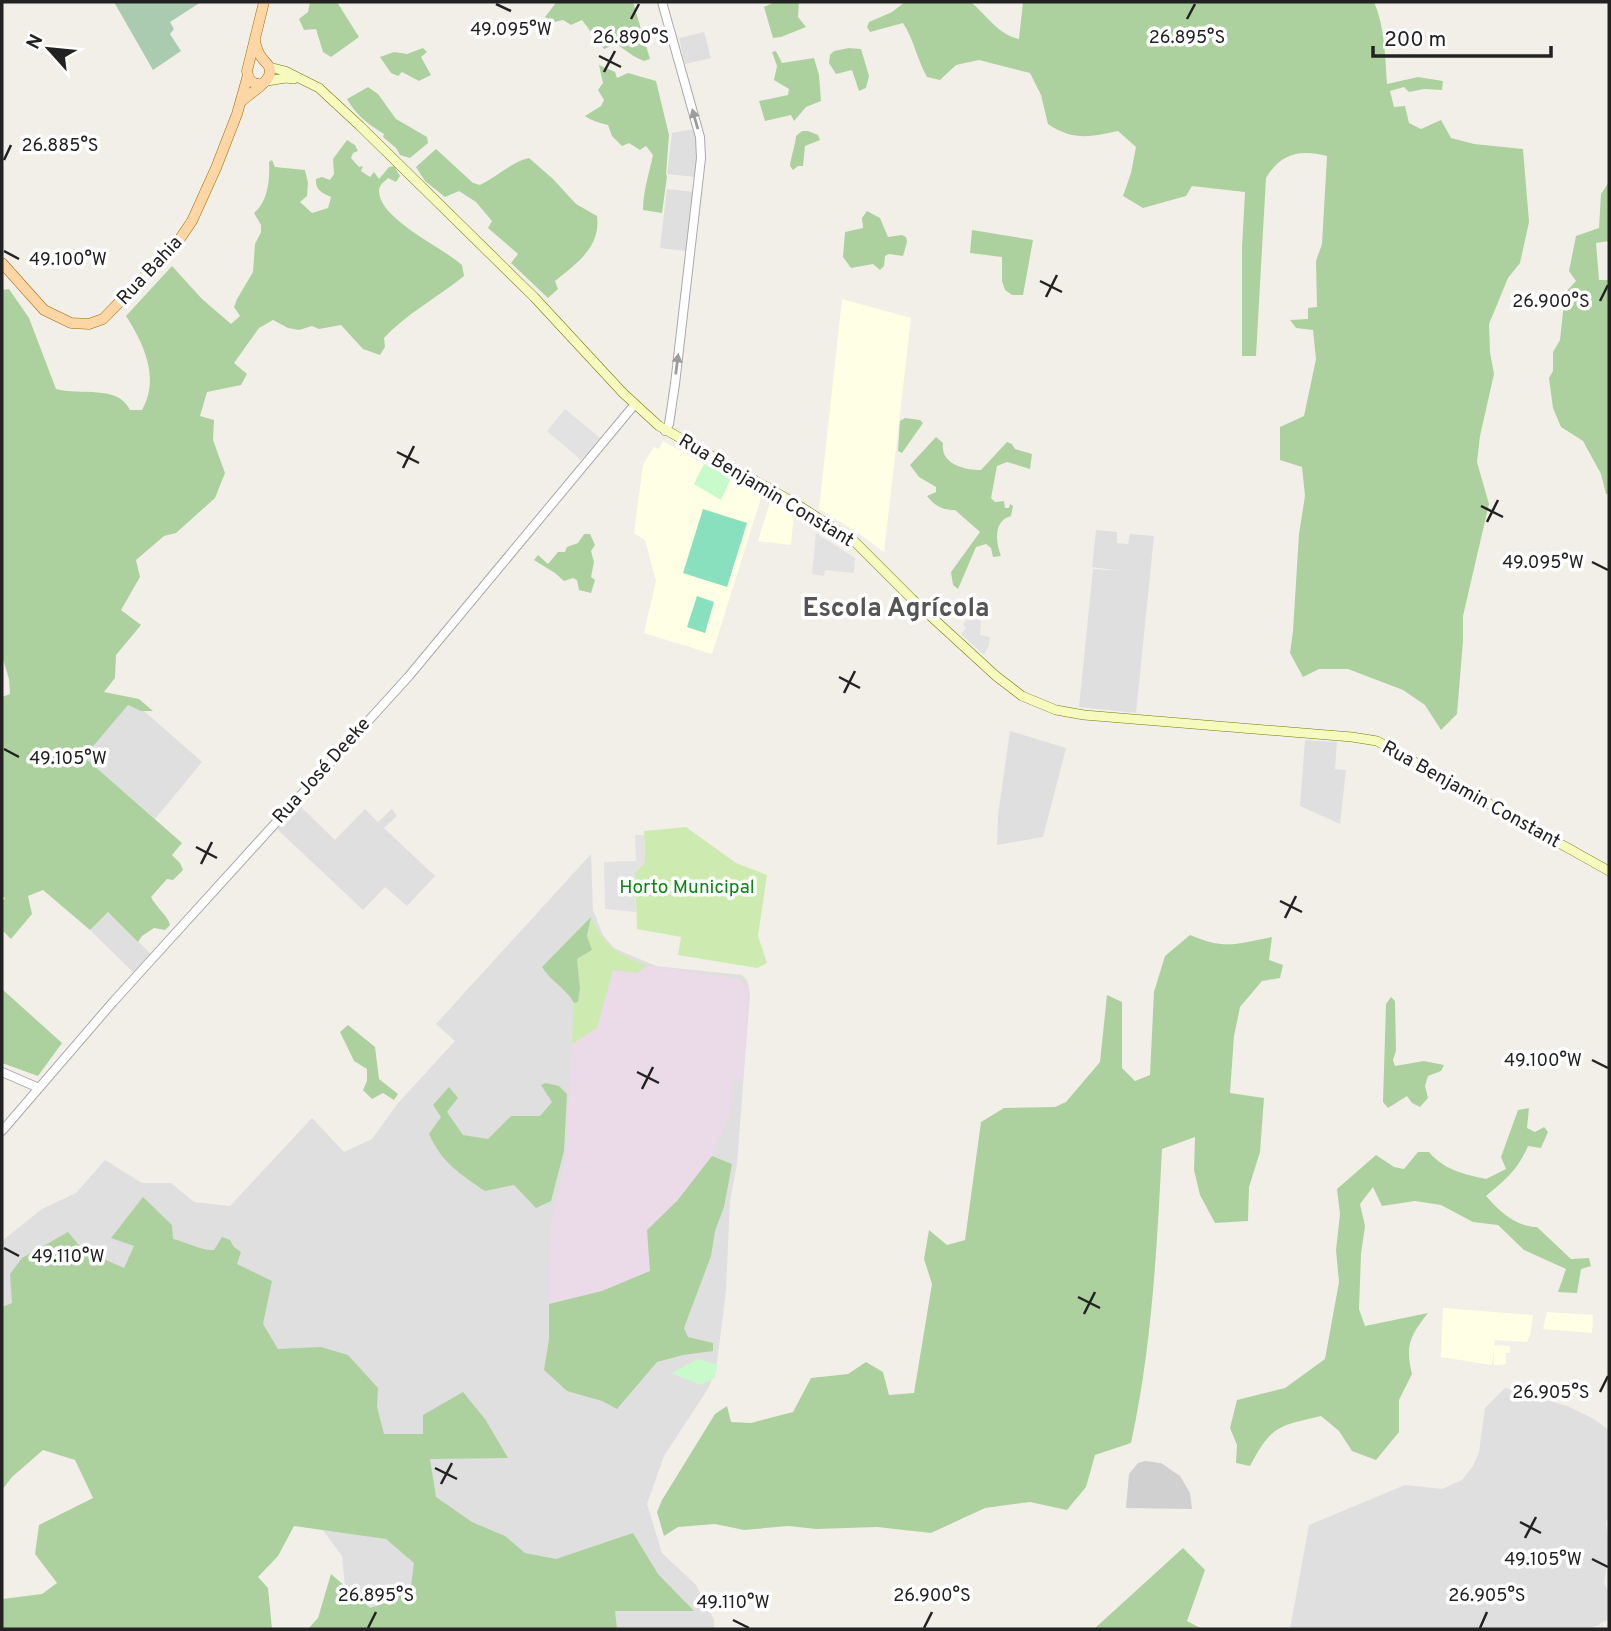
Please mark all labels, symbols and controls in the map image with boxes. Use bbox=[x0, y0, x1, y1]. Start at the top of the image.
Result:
north arrow bbox=[14, 14, 84, 84]
scale bar bbox=[1373, 14, 1552, 58]
text: 49.095°W bbox=[470, 19, 552, 42]
text: 26.890°S bbox=[593, 27, 669, 50]
text: 26.895°S bbox=[1149, 27, 1225, 50]
text: 200 m bbox=[1384, 27, 1446, 54]
text: N bbox=[22, 31, 49, 54]
one-way arrow bbox=[689, 108, 699, 129]
text: 26.885°S bbox=[21, 135, 99, 158]
street label: Rua Bahia bbox=[112, 231, 188, 311]
text: 49.100°W bbox=[29, 249, 107, 272]
text: 26.900°S bbox=[1512, 291, 1590, 314]
one-way arrow bbox=[672, 353, 683, 375]
street label: Rua Benjamin Constant bbox=[674, 429, 858, 553]
text: 49.095°W bbox=[1502, 552, 1584, 575]
district label: Escola Agrícola bbox=[803, 593, 989, 626]
street label: Rua José Deeke bbox=[268, 713, 376, 829]
street label: Rua Benjamin Constant bbox=[1378, 736, 1564, 854]
text: 49.105°W bbox=[29, 748, 107, 771]
park label: Horto Municipal bbox=[619, 876, 755, 900]
text: 49.100°W bbox=[1504, 1050, 1582, 1073]
text: 49.110°W bbox=[31, 1246, 105, 1269]
text: 26.905°S bbox=[1512, 1382, 1590, 1405]
text: 49.105°W bbox=[1504, 1549, 1582, 1572]
text: 26.895°S bbox=[338, 1585, 414, 1608]
text: 26.900°S bbox=[893, 1585, 971, 1608]
text: 26.905°S bbox=[1448, 1585, 1526, 1608]
text: 49.110°W bbox=[696, 1592, 770, 1615]

